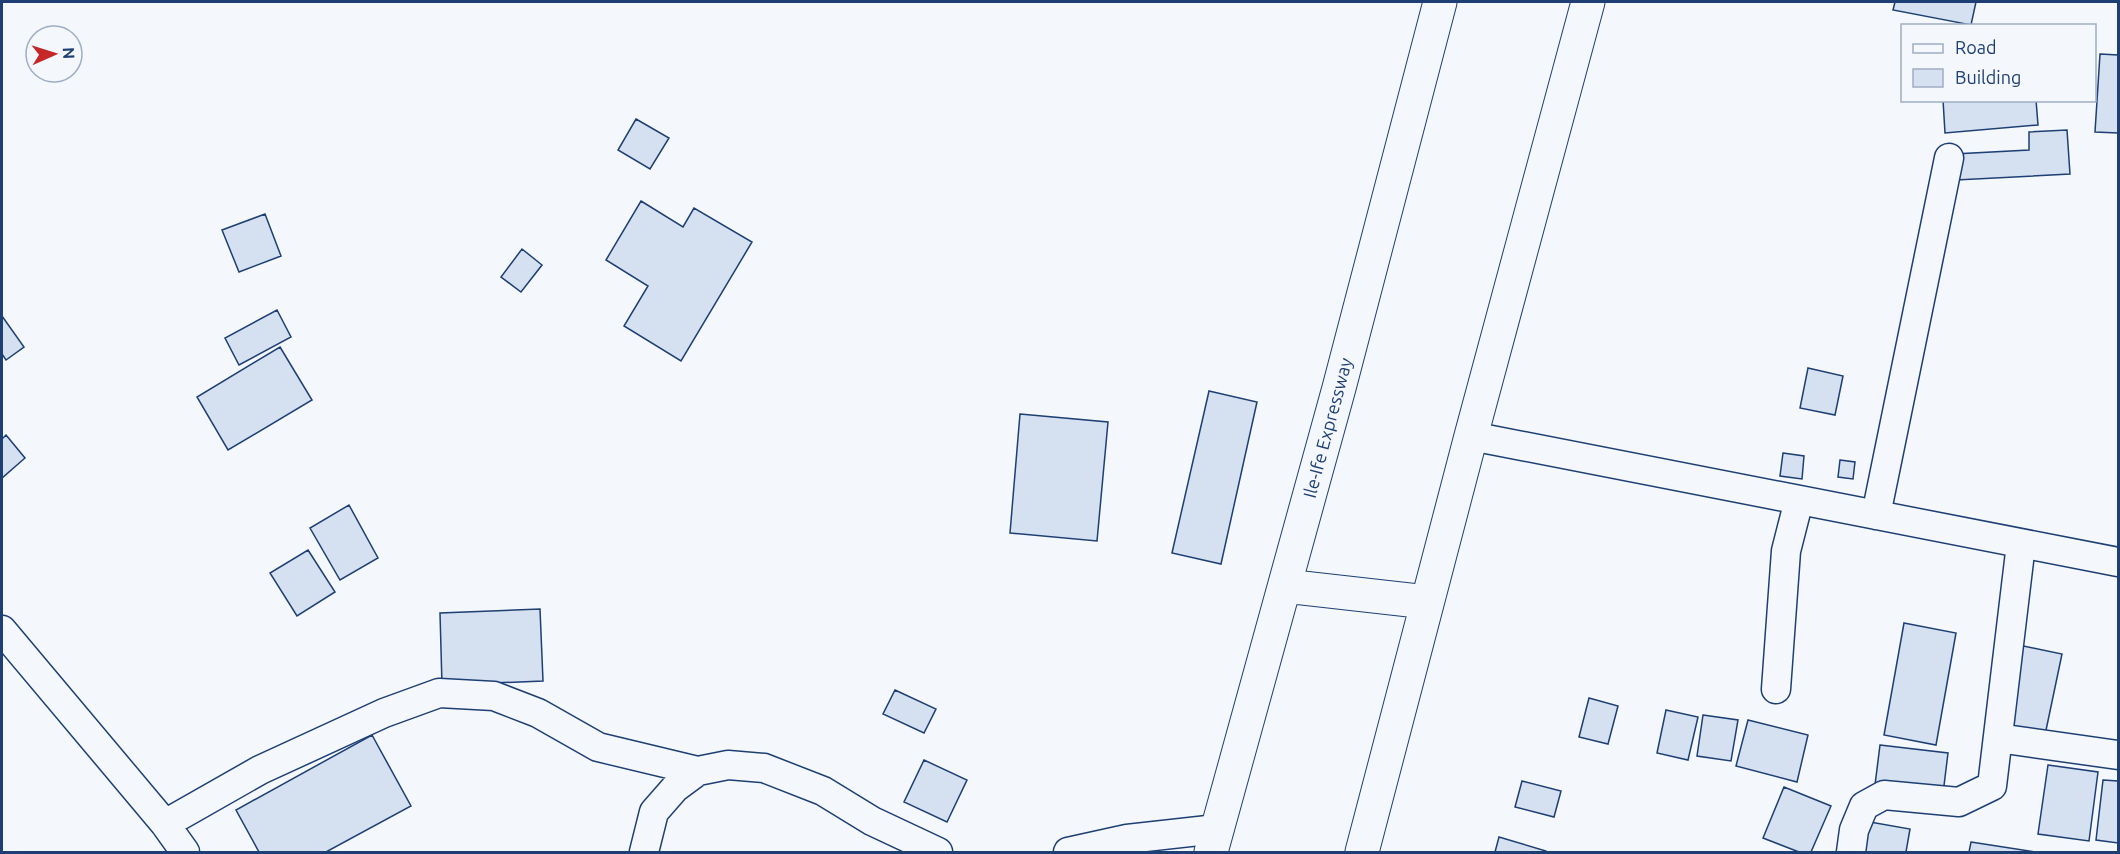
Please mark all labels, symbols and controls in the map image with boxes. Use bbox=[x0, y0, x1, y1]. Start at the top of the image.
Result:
north arrow bbox=[24, 24, 84, 84]
legend bbox=[1901, 24, 2096, 102]
text: Road bbox=[1955, 37, 1997, 57]
text: N bbox=[60, 47, 78, 60]
text: Building bbox=[1955, 67, 2021, 87]
street label: Ile-Ife Expressway bbox=[1299, 355, 1355, 500]

